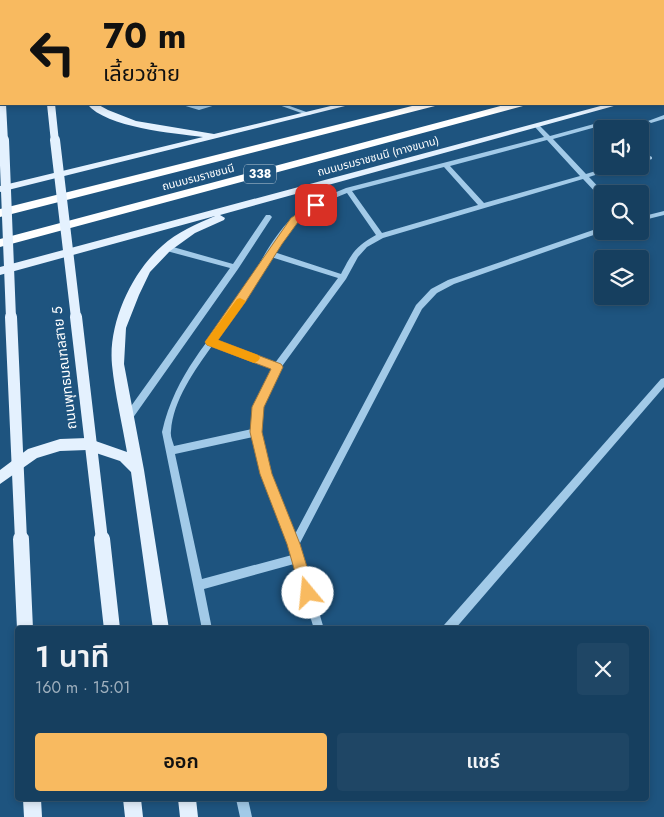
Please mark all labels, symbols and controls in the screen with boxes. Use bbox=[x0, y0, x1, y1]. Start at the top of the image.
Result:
text: 70 m bbox=[103, 11, 186, 61]
icon: left bbox=[20, 20, 85, 85]
text: เลี้ยวซ้าย bbox=[103, 57, 180, 89]
map controls bbox=[594, 120, 649, 305]
button: sound bbox=[594, 120, 649, 175]
street label: ถนนบรมราชชนนี (ทางขนาน) bbox=[315, 132, 441, 180]
street label: ถนนบรมราชชนนี bbox=[160, 160, 236, 194]
road number: 338 bbox=[244, 164, 276, 183]
pin bbox=[295, 184, 337, 226]
button: search bbox=[594, 185, 649, 240]
icon: arrive bbox=[302, 191, 330, 219]
button: layers bbox=[594, 250, 649, 305]
street label: ถนนพุทธมณฑลสาย 5 bbox=[47, 305, 81, 431]
position arrow bbox=[281, 566, 333, 618]
text: 1 นาที bbox=[35, 635, 109, 678]
button: close bbox=[577, 643, 629, 695]
text: 160 m · 15:01 bbox=[35, 676, 131, 699]
button: ออก bbox=[35, 733, 327, 791]
button: แชร์ bbox=[337, 733, 629, 791]

